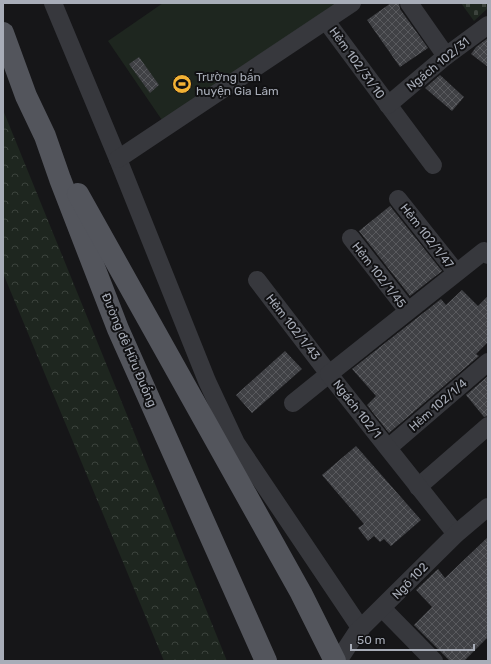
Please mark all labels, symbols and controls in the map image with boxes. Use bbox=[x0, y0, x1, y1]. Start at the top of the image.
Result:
street label: Hẻm 102/31/10 bbox=[326, 24, 388, 102]
street label: Ngách 102/31 bbox=[404, 34, 472, 94]
place label: Trường bắn huyện Gia Lâm bbox=[196, 69, 279, 98]
sports icon: Trường bắn huyện Gia Lâm bbox=[171, 73, 193, 95]
street label: Hẻm 102/1/47 bbox=[397, 201, 457, 271]
street label: Hẻm 102/1/45 bbox=[349, 239, 409, 311]
street label: Đường đê Hữu Đuống bbox=[99, 291, 160, 409]
street label: Hẻm 102/1/43 bbox=[263, 291, 323, 363]
street label: Hẻm 102/1/4 bbox=[406, 376, 470, 434]
street label: Ngách 102/1 bbox=[330, 377, 384, 441]
street label: Ngõ 102 bbox=[389, 560, 431, 602]
scale bar bbox=[351, 626, 474, 652]
text: 50 m bbox=[357, 633, 385, 647]

